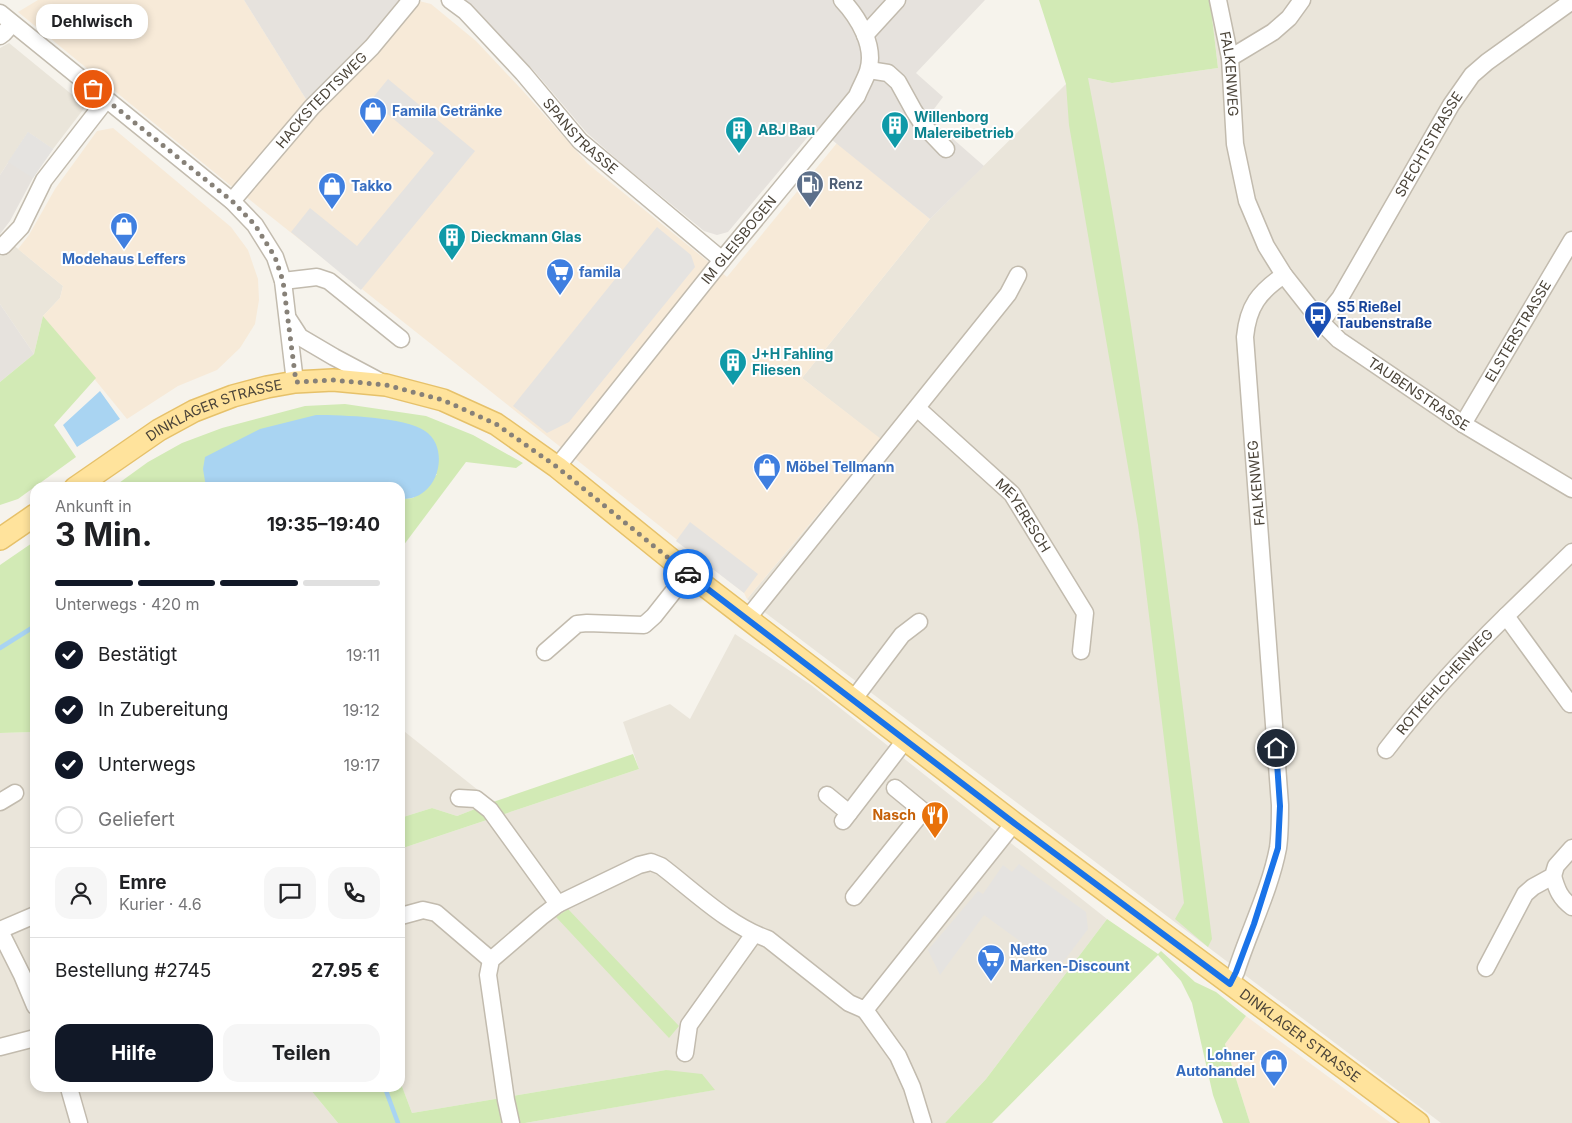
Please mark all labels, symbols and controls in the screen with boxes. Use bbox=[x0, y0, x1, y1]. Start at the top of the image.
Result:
callout: Dehlwisch bbox=[37, 4, 149, 39]
text: Dehlwisch bbox=[51, 11, 133, 31]
street label: FALKENWEG bbox=[1217, 30, 1242, 117]
street label: HACKSTEDTSWEG bbox=[272, 48, 370, 151]
pin bbox=[72, 68, 114, 110]
icon: bag bbox=[79, 75, 107, 103]
street label: SPECHTSTRASSE bbox=[1391, 88, 1466, 200]
street label: SPANSTRASSE bbox=[540, 94, 622, 177]
shop icon: Famila Getränke bbox=[358, 96, 388, 135]
place label: Famila Getränke bbox=[392, 102, 502, 119]
place label: Willenborg Malereibetrieb bbox=[914, 108, 1014, 141]
building icon: Willenborg Malereibetrieb bbox=[880, 110, 910, 149]
building icon: ABJ Bau bbox=[724, 115, 754, 154]
place label: ABJ Bau bbox=[758, 121, 815, 138]
fuel station icon: Renz bbox=[795, 169, 825, 208]
shop icon: Takko bbox=[317, 171, 347, 210]
place label: Renz bbox=[829, 175, 863, 192]
place label: Takko bbox=[351, 177, 392, 194]
street label: IM GLEISBOGEN bbox=[697, 192, 780, 287]
shop icon: Modehaus Leffers bbox=[109, 211, 139, 250]
building icon: Dieckmann Glas bbox=[437, 222, 467, 261]
place label: Dieckmann Glas bbox=[471, 228, 582, 245]
place label: Modehaus Leffers bbox=[62, 250, 186, 267]
supermarket icon: famila bbox=[545, 257, 575, 296]
place label: famila bbox=[579, 263, 621, 280]
street label: ELSTERSTRASSE bbox=[1481, 277, 1554, 385]
place label: S5 Rießel Taubenstraße bbox=[1337, 298, 1432, 331]
bus stop icon: S5 Rießel Taubenstraße bbox=[1303, 300, 1333, 339]
place label: J+H Fahling Fliesen bbox=[752, 345, 833, 378]
building icon: J+H Fahling Fliesen bbox=[718, 347, 748, 386]
street label: TAUBENSTRASSE bbox=[1365, 353, 1473, 434]
street label: DINKLAGER STRASSE bbox=[142, 375, 283, 445]
street label: FALKENWEG bbox=[1243, 440, 1268, 526]
shop icon: Möbel Tellmann bbox=[752, 452, 782, 491]
place label: Möbel Tellmann bbox=[786, 458, 894, 475]
street label: MEYERESCH bbox=[992, 474, 1055, 555]
text: Ankunft in bbox=[55, 496, 132, 516]
text: 19:35–19:40 bbox=[267, 513, 380, 536]
text: 3 Min. bbox=[55, 515, 152, 554]
courier bbox=[663, 549, 713, 599]
icon: car bbox=[674, 560, 702, 588]
text: Unterwegs · 420 m bbox=[55, 594, 200, 614]
street label: ROTKEHLCHENWEG bbox=[1392, 625, 1496, 738]
icon: check bbox=[55, 641, 83, 669]
text: Bestätigt bbox=[98, 643, 177, 666]
text: 19:11 bbox=[346, 645, 380, 665]
icon: check bbox=[55, 696, 83, 724]
text: In Zubereitung bbox=[98, 698, 228, 721]
text: 19:12 bbox=[343, 700, 380, 720]
pin bbox=[1255, 727, 1297, 769]
icon: home bbox=[1262, 734, 1290, 762]
icon: check bbox=[55, 751, 83, 779]
text: Unterwegs bbox=[98, 753, 196, 776]
text: 19:17 bbox=[343, 755, 380, 775]
restaurant icon: Nasch bbox=[920, 800, 950, 839]
place label: Nasch bbox=[872, 806, 916, 823]
text: Geliefert bbox=[98, 808, 175, 831]
button: person bbox=[55, 867, 107, 919]
button: chat bbox=[264, 867, 316, 919]
button: phone bbox=[328, 867, 380, 919]
text: Emre bbox=[119, 871, 166, 894]
text: Kurier · 4.6 bbox=[119, 894, 202, 914]
place label: Netto Marken-Discount bbox=[1010, 941, 1130, 974]
supermarket icon: Netto Marken-Discount bbox=[976, 943, 1006, 982]
text: Bestellung #2745 bbox=[55, 959, 211, 982]
text: 27.95 € bbox=[311, 959, 380, 982]
street label: DINKLAGER STRASSE bbox=[1237, 985, 1364, 1085]
button: Hilfe bbox=[55, 1024, 213, 1082]
button: Teilen bbox=[223, 1024, 380, 1082]
place label: Lohner Autohandel bbox=[1176, 1046, 1255, 1079]
shop icon: Lohner Autohandel bbox=[1259, 1048, 1289, 1087]

